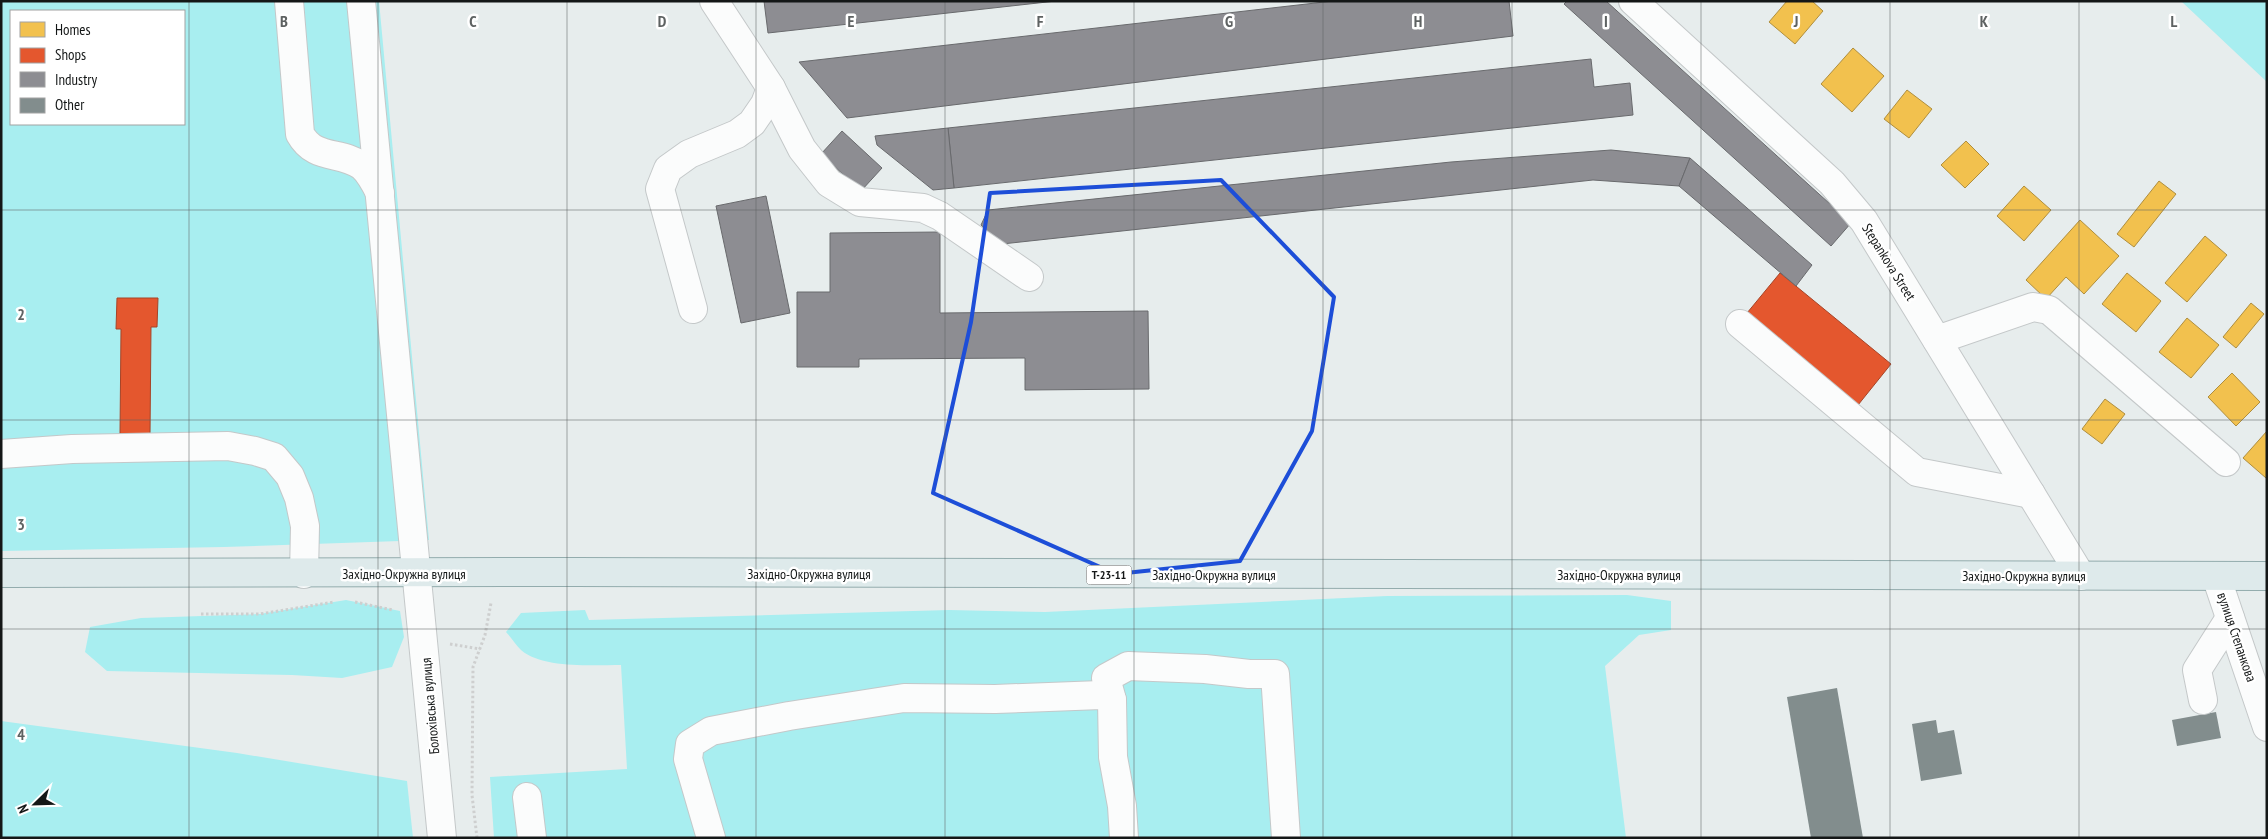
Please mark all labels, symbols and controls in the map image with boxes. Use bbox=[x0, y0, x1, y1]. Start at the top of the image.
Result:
legend bbox=[10, 10, 185, 125]
text: B bbox=[280, 11, 288, 31]
text: C bbox=[469, 11, 477, 31]
text: D bbox=[658, 11, 667, 31]
text: E bbox=[848, 11, 855, 31]
text: F bbox=[1037, 11, 1044, 31]
text: G bbox=[1225, 11, 1233, 31]
text: H bbox=[1414, 11, 1422, 31]
text: I bbox=[1604, 11, 1608, 31]
text: J bbox=[1793, 11, 1798, 31]
text: K bbox=[1980, 11, 1989, 31]
text: L bbox=[2171, 11, 2178, 31]
text: Homes bbox=[55, 20, 91, 39]
text: Shops bbox=[55, 45, 86, 64]
text: Industry bbox=[55, 70, 97, 89]
text: Other bbox=[55, 95, 85, 114]
street label: Stepankova Street bbox=[1858, 220, 1920, 304]
text: 2 bbox=[17, 304, 25, 324]
text: 3 bbox=[17, 514, 25, 534]
street label: Західно-Окружна вулиця bbox=[342, 565, 466, 583]
street label: Західно-Окружна вулиця bbox=[747, 565, 871, 583]
road number: Т-23-11 bbox=[1086, 566, 1132, 584]
street label: Західно-Окружна вулиця bbox=[1152, 566, 1276, 584]
street label: Західно-Окружна вулиця bbox=[1557, 566, 1681, 584]
street label: Західно-Окружна вулиця bbox=[1962, 567, 2086, 585]
street label: вулиця Степанкова bbox=[2213, 590, 2261, 684]
street label: Болохівська вулиця bbox=[417, 657, 443, 755]
text: 4 bbox=[17, 724, 25, 744]
north arrow bbox=[10, 779, 60, 829]
text: N bbox=[13, 802, 33, 816]

